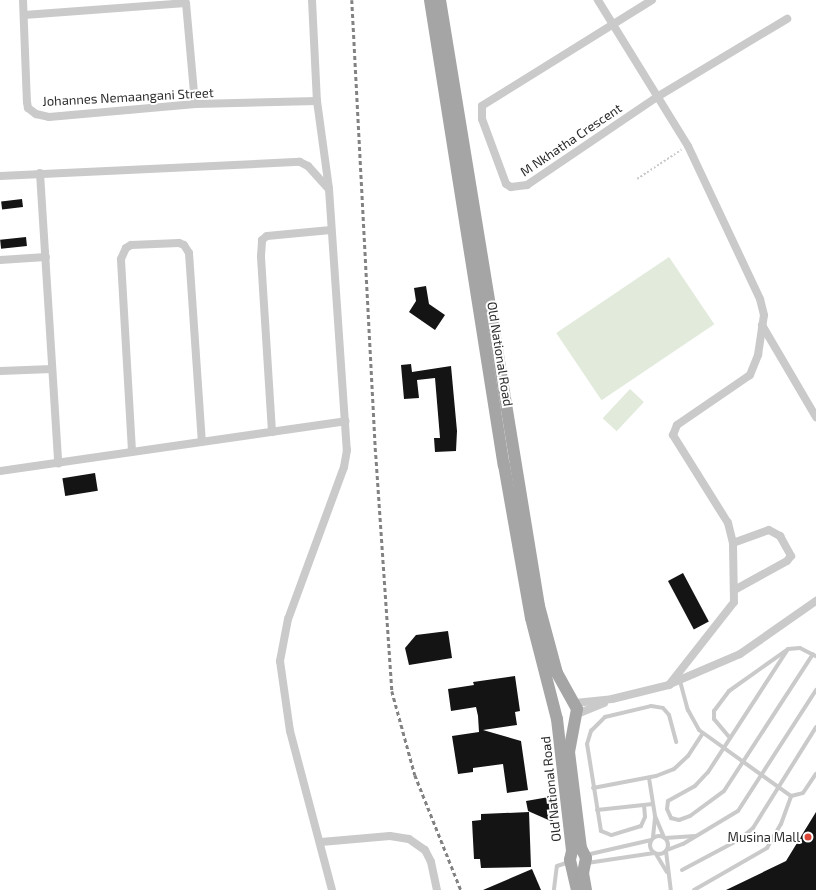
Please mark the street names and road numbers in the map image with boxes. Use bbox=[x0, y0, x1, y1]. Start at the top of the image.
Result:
street label: Johannes Nemaangani Street bbox=[42, 85, 214, 109]
street label: M Nkhatha Crescent bbox=[517, 100, 625, 180]
street label: Old National Road bbox=[484, 300, 516, 408]
street label: Old National Road bbox=[538, 735, 564, 843]

